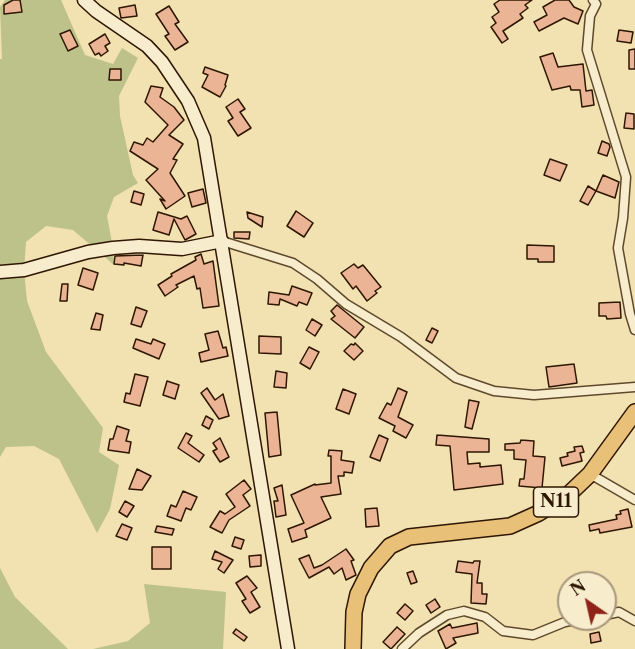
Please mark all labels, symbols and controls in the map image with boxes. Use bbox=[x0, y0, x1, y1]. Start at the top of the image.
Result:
road number: N11 bbox=[534, 487, 578, 517]
north arrow bbox=[557, 571, 617, 631]
text: N bbox=[567, 576, 589, 600]

